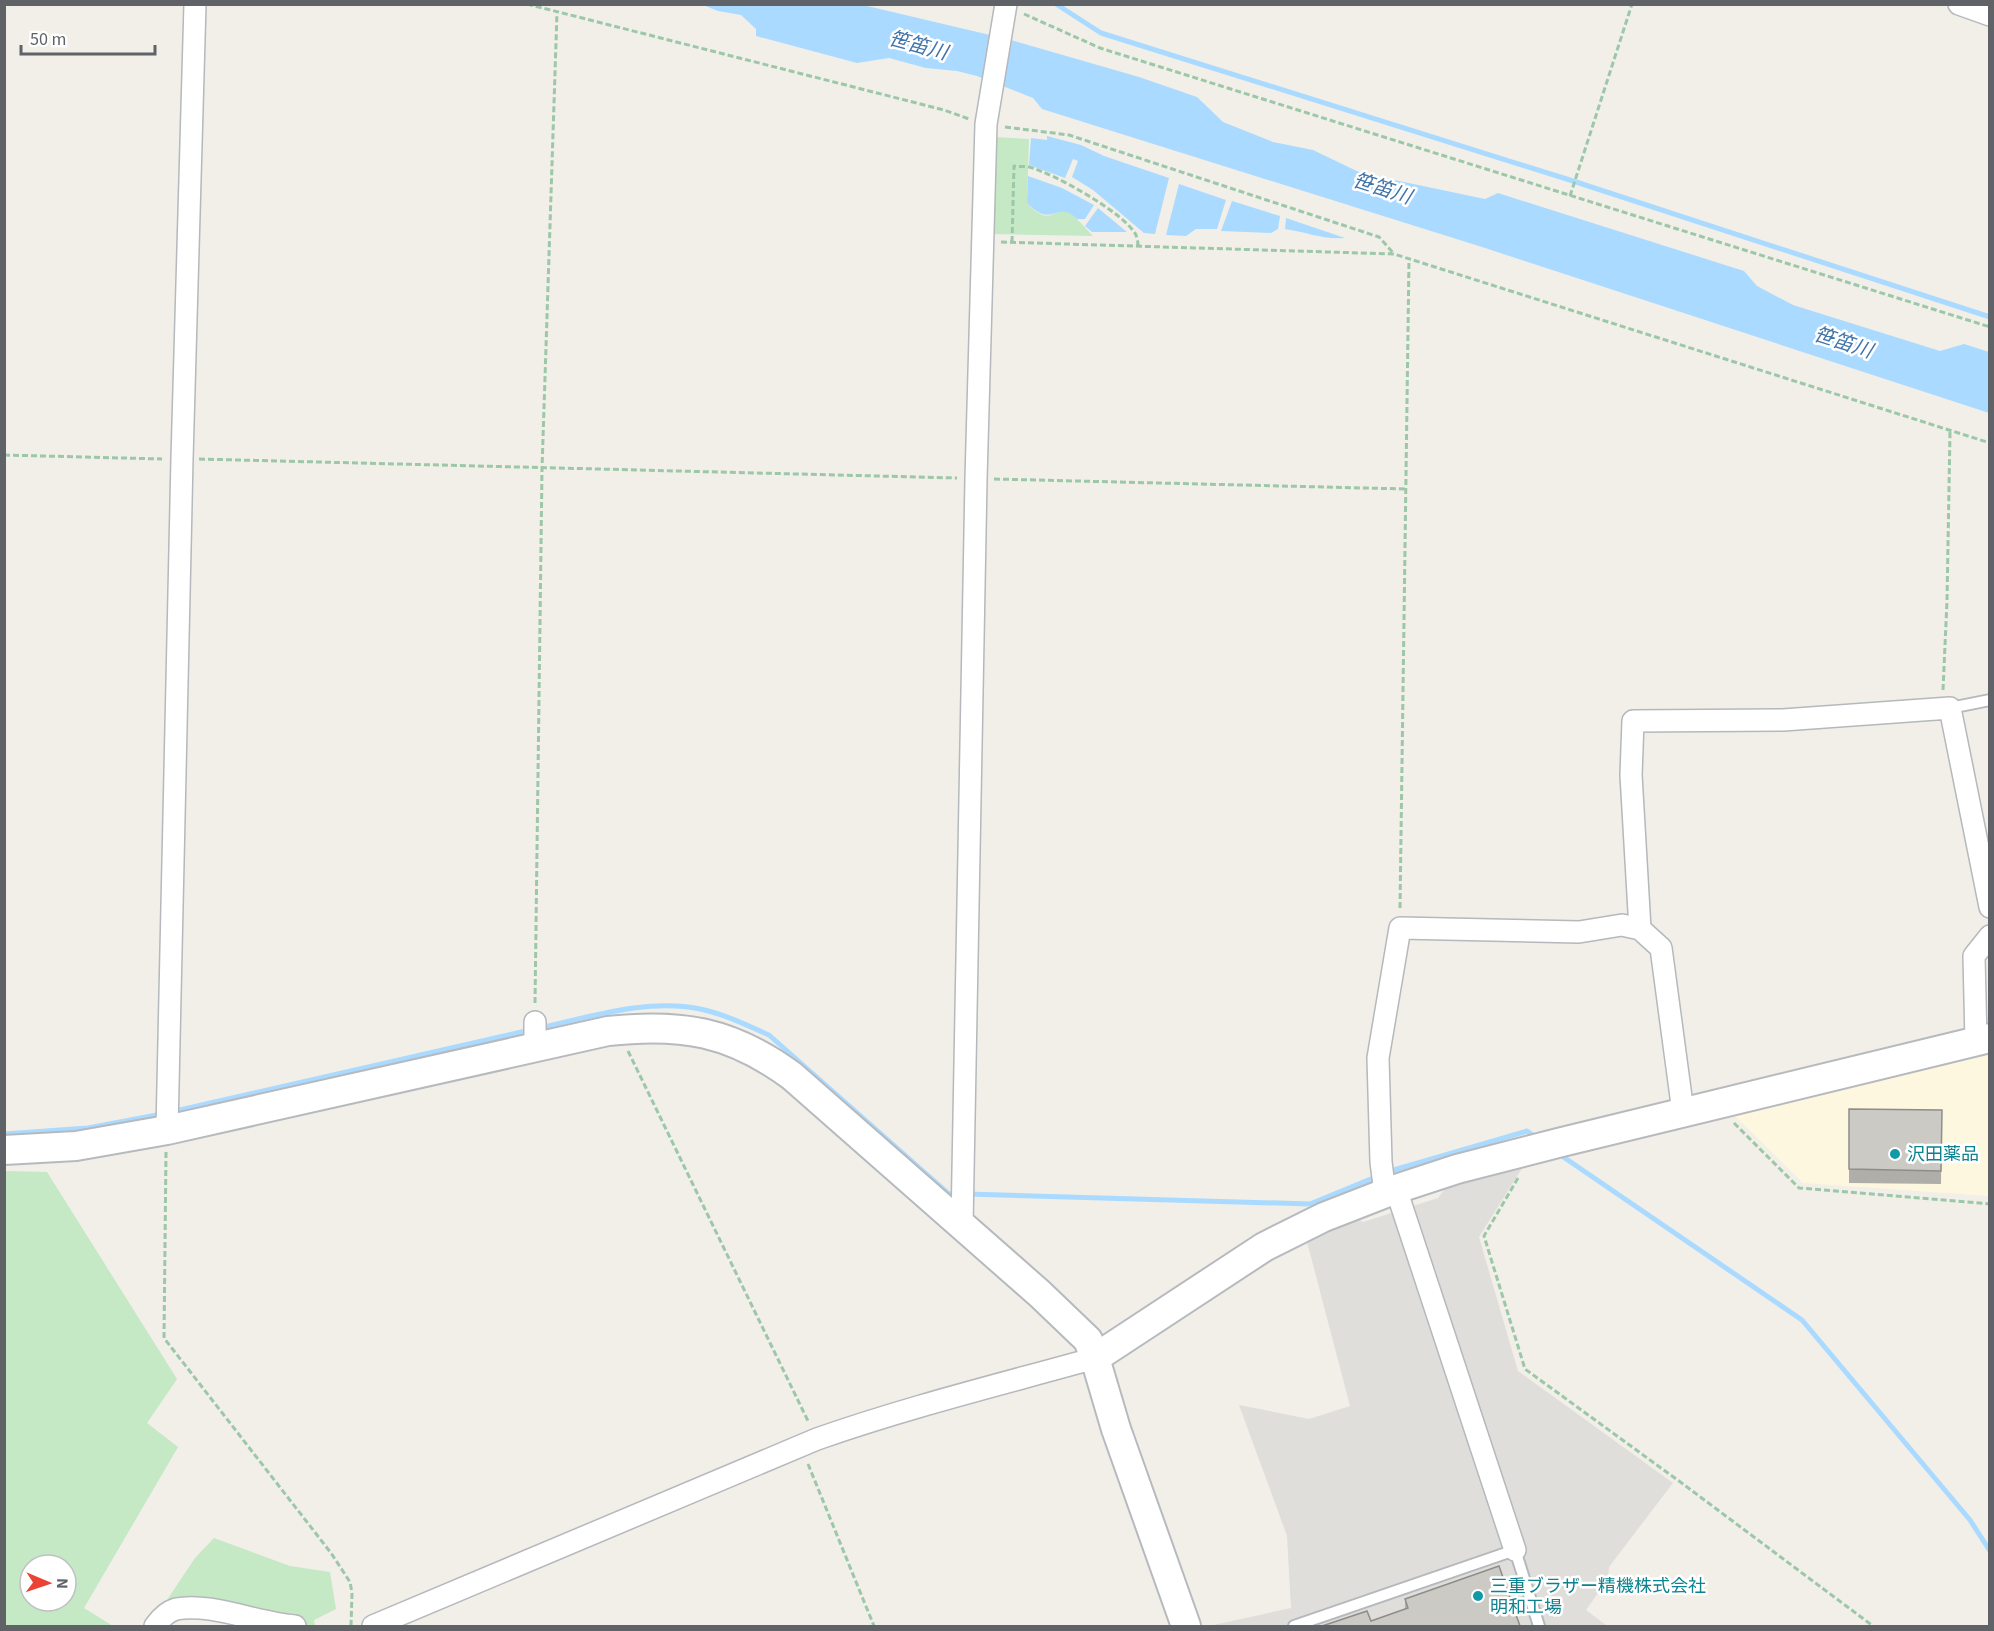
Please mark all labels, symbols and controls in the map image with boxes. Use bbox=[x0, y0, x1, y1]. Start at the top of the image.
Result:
scale bar bbox=[21, 18, 154, 56]
water label: 笹笛川 bbox=[885, 25, 953, 68]
text: 50 m bbox=[30, 27, 66, 52]
water label: 笹笛川 bbox=[1349, 166, 1417, 212]
water label: 笹笛川 bbox=[1810, 320, 1878, 366]
place label: 沢田薬品 bbox=[1907, 1142, 1979, 1167]
marker: 沢田薬品 bbox=[1888, 1147, 1902, 1161]
north arrow bbox=[18, 1553, 78, 1613]
place label: 三重ブラザー精機株式会社 明和工場 bbox=[1490, 1574, 1706, 1620]
text: N bbox=[51, 1578, 73, 1589]
marker: 三重ブラザー精機株式会社 明和工場 bbox=[1471, 1589, 1485, 1603]

